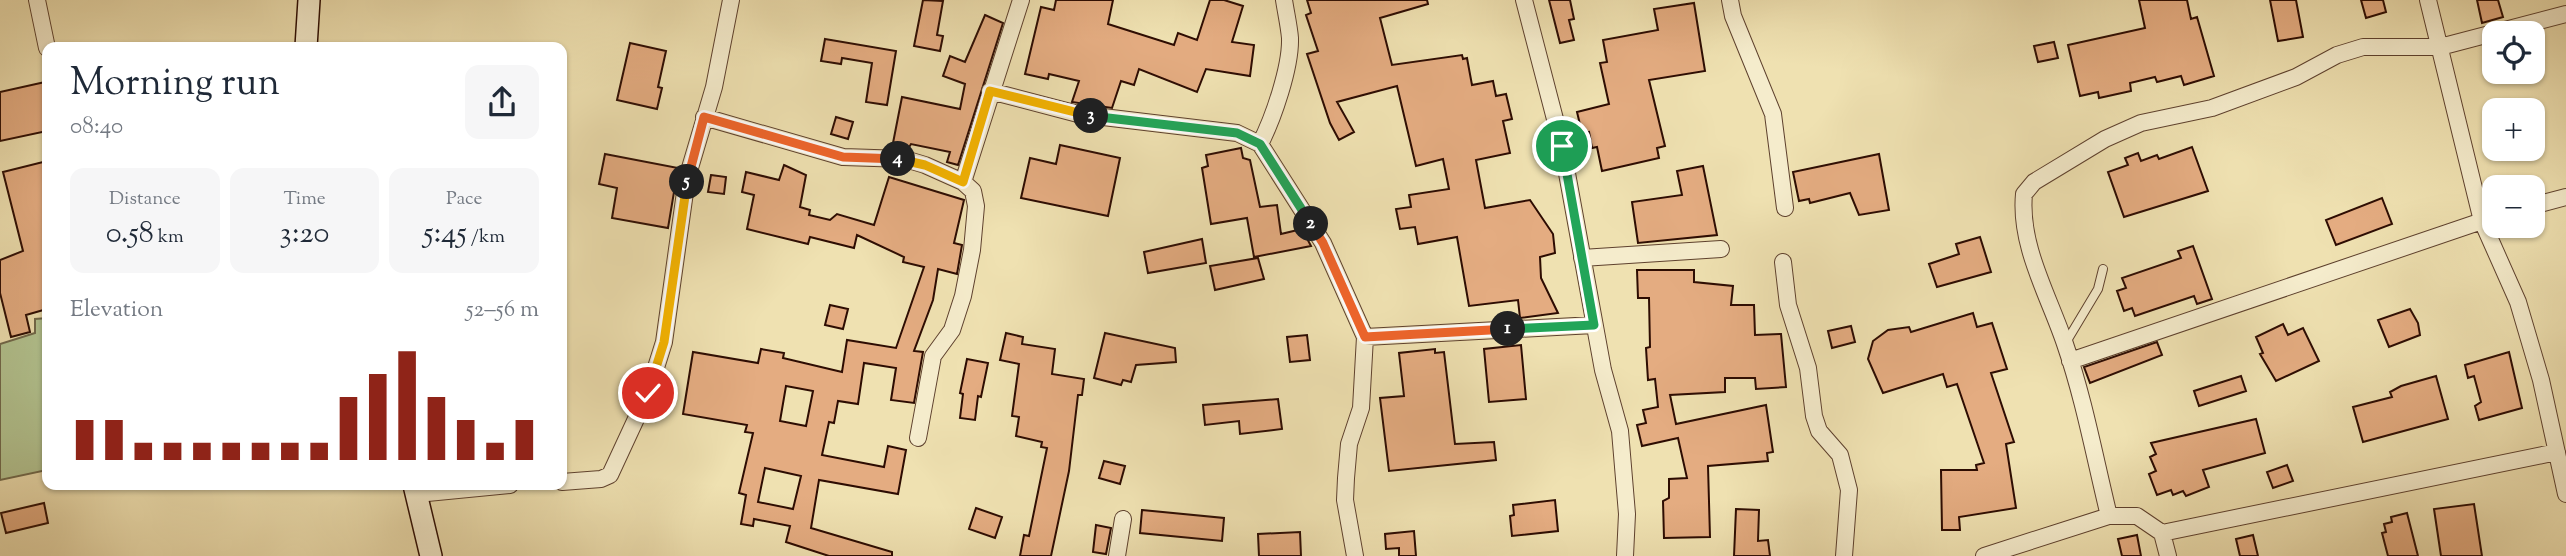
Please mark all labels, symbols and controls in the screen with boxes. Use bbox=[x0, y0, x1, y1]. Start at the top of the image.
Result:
map controls bbox=[2482, 21, 2545, 238]
button: locate bbox=[2482, 21, 2545, 84]
text: Morning run bbox=[70, 58, 280, 112]
button: share bbox=[465, 65, 539, 139]
button: + bbox=[2482, 98, 2545, 161]
pin: 3 bbox=[1074, 99, 1108, 134]
text: 3 bbox=[1087, 102, 1094, 129]
text: 08:40 bbox=[70, 111, 123, 144]
pin bbox=[1532, 116, 1592, 176]
icon: arrive bbox=[1543, 127, 1581, 165]
pin: 4 bbox=[880, 142, 916, 176]
text: 4 bbox=[893, 145, 902, 172]
pin: 5 bbox=[670, 164, 704, 200]
text: 5 bbox=[683, 168, 690, 195]
button: − bbox=[2482, 175, 2545, 238]
text: Distance bbox=[109, 186, 181, 213]
text: Time bbox=[283, 186, 326, 213]
text: Pace bbox=[446, 186, 482, 213]
pin: 2 bbox=[1294, 206, 1328, 242]
text: 2 bbox=[1306, 210, 1315, 237]
text: 0.58 bbox=[106, 213, 154, 256]
text: 3:20 bbox=[280, 213, 329, 256]
text: 5:45 bbox=[423, 213, 467, 256]
text: km bbox=[154, 224, 184, 251]
text: /km bbox=[467, 224, 505, 251]
text: Elevation bbox=[70, 294, 163, 327]
text: 52–56 m bbox=[466, 294, 539, 327]
pin: 1 bbox=[1490, 312, 1526, 346]
text: 1 bbox=[1504, 315, 1511, 342]
pin bbox=[618, 363, 678, 423]
icon: check bbox=[629, 374, 667, 412]

